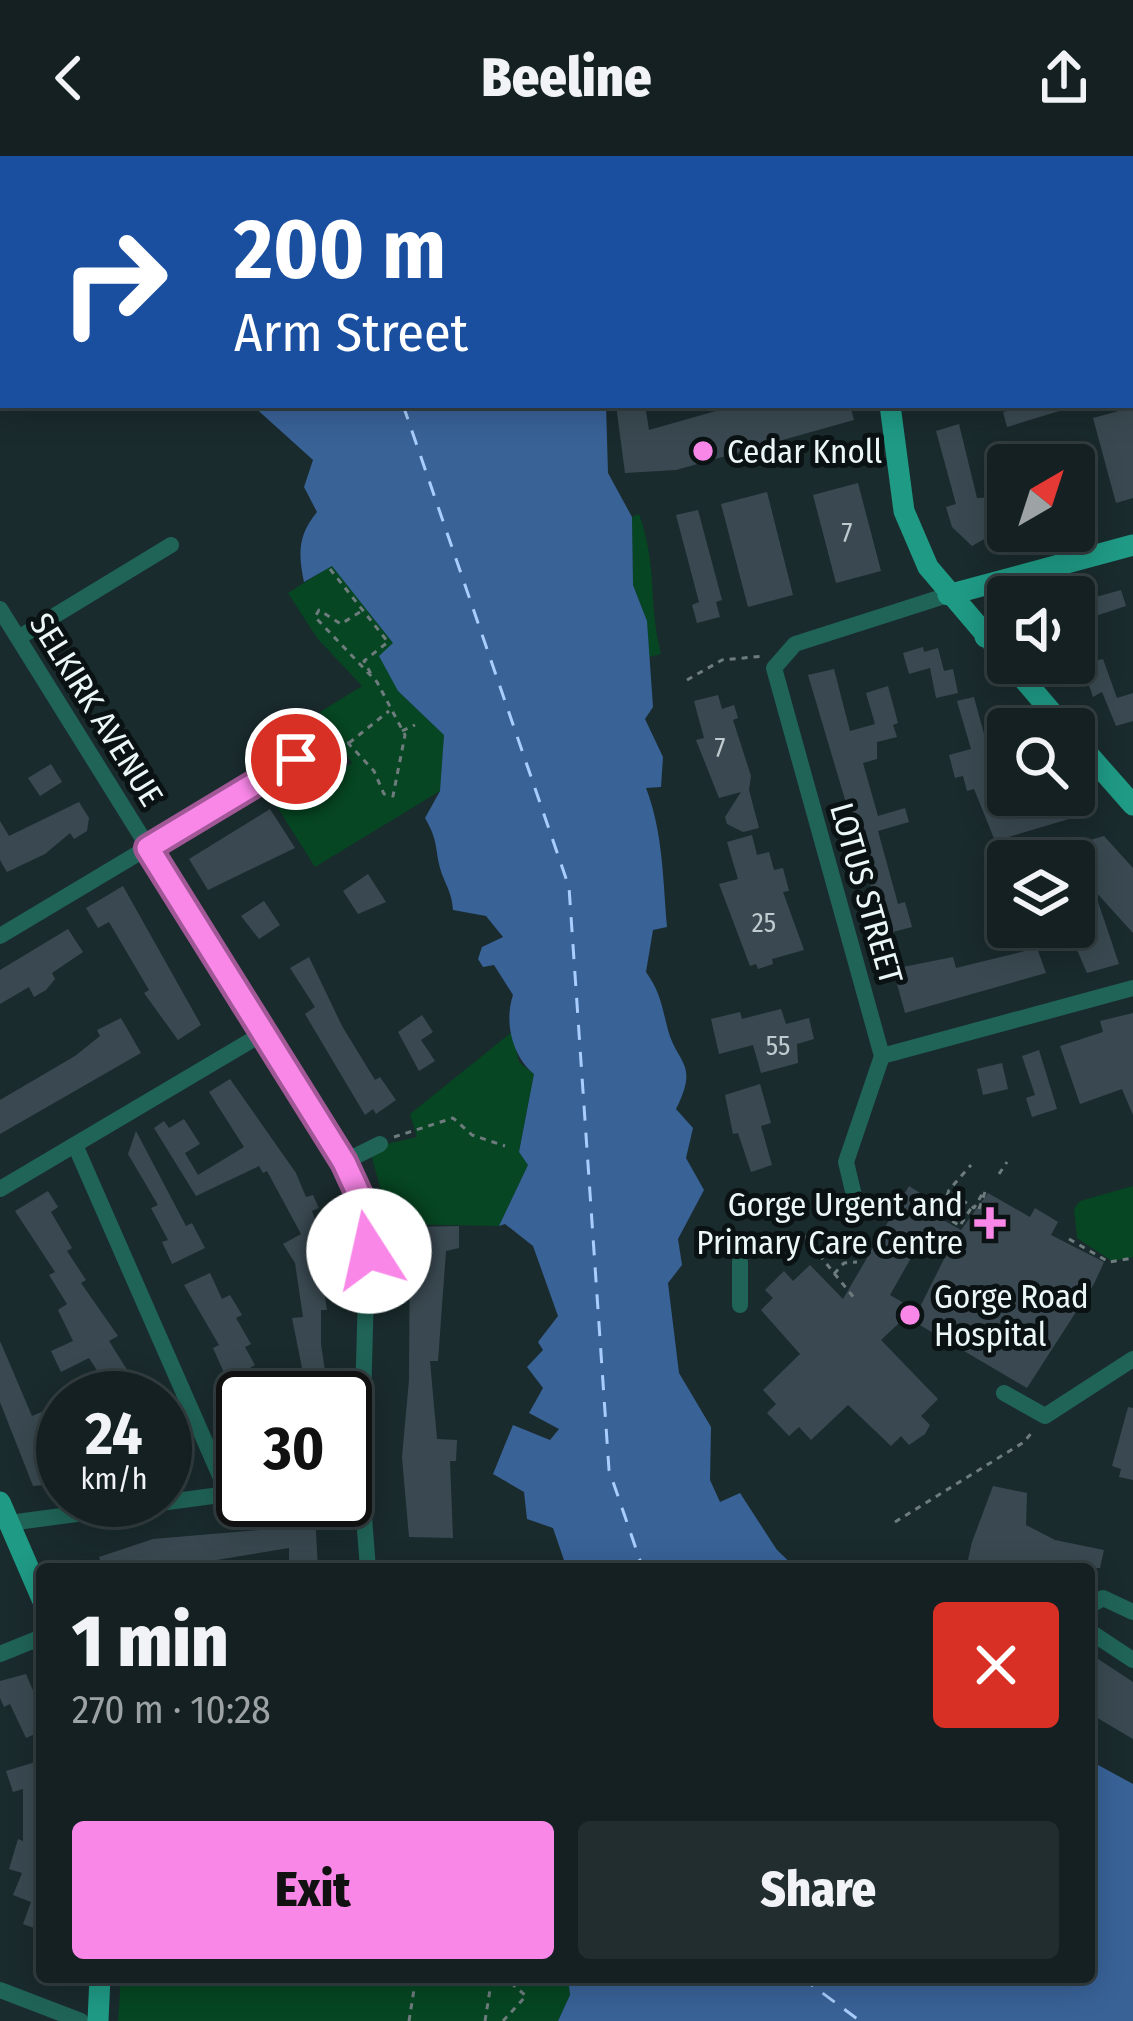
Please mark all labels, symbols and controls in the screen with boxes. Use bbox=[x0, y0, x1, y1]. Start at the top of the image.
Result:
icon: back bbox=[36, 45, 102, 111]
icon: share bbox=[1031, 45, 1097, 111]
text: Beeline bbox=[481, 46, 652, 110]
text: 200 m bbox=[234, 199, 446, 300]
icon: right bbox=[36, 204, 192, 360]
text: Arm Street bbox=[234, 301, 468, 365]
place label: Cedar Knoll bbox=[727, 432, 882, 472]
marker: Cedar Knoll bbox=[690, 438, 716, 464]
north arrow bbox=[987, 444, 1095, 552]
map controls bbox=[987, 444, 1095, 948]
house number: 7 bbox=[842, 517, 853, 549]
button: sound bbox=[987, 576, 1095, 684]
street label: SELKIRK AVENUE bbox=[21, 606, 171, 813]
pin bbox=[245, 708, 347, 810]
button: search bbox=[987, 708, 1095, 816]
icon: arrive bbox=[263, 726, 329, 792]
house number: 7 bbox=[715, 732, 726, 764]
street label: LOTUS STREET bbox=[821, 798, 911, 989]
button: layers bbox=[987, 840, 1095, 948]
house number: 25 bbox=[752, 907, 776, 939]
house number: 55 bbox=[766, 1030, 790, 1062]
place label: Gorge Urgent and Primary Care Centre bbox=[696, 1185, 963, 1263]
position arrow bbox=[306, 1188, 432, 1314]
marker: Gorge Urgent and Primary Care Centre bbox=[974, 1207, 1006, 1239]
place label: Gorge Road Hospital bbox=[934, 1277, 1089, 1355]
marker: Gorge Road Hospital bbox=[897, 1302, 923, 1328]
speed limit sign: 30 bbox=[216, 1371, 372, 1527]
text: 24 bbox=[85, 1398, 143, 1470]
text: km/h bbox=[81, 1461, 147, 1497]
text: 1 min bbox=[72, 1599, 229, 1685]
button: close bbox=[933, 1602, 1059, 1728]
text: 270 m · 10:28 bbox=[72, 1687, 271, 1733]
button: Exit bbox=[72, 1821, 554, 1959]
button: Share bbox=[578, 1821, 1059, 1959]

